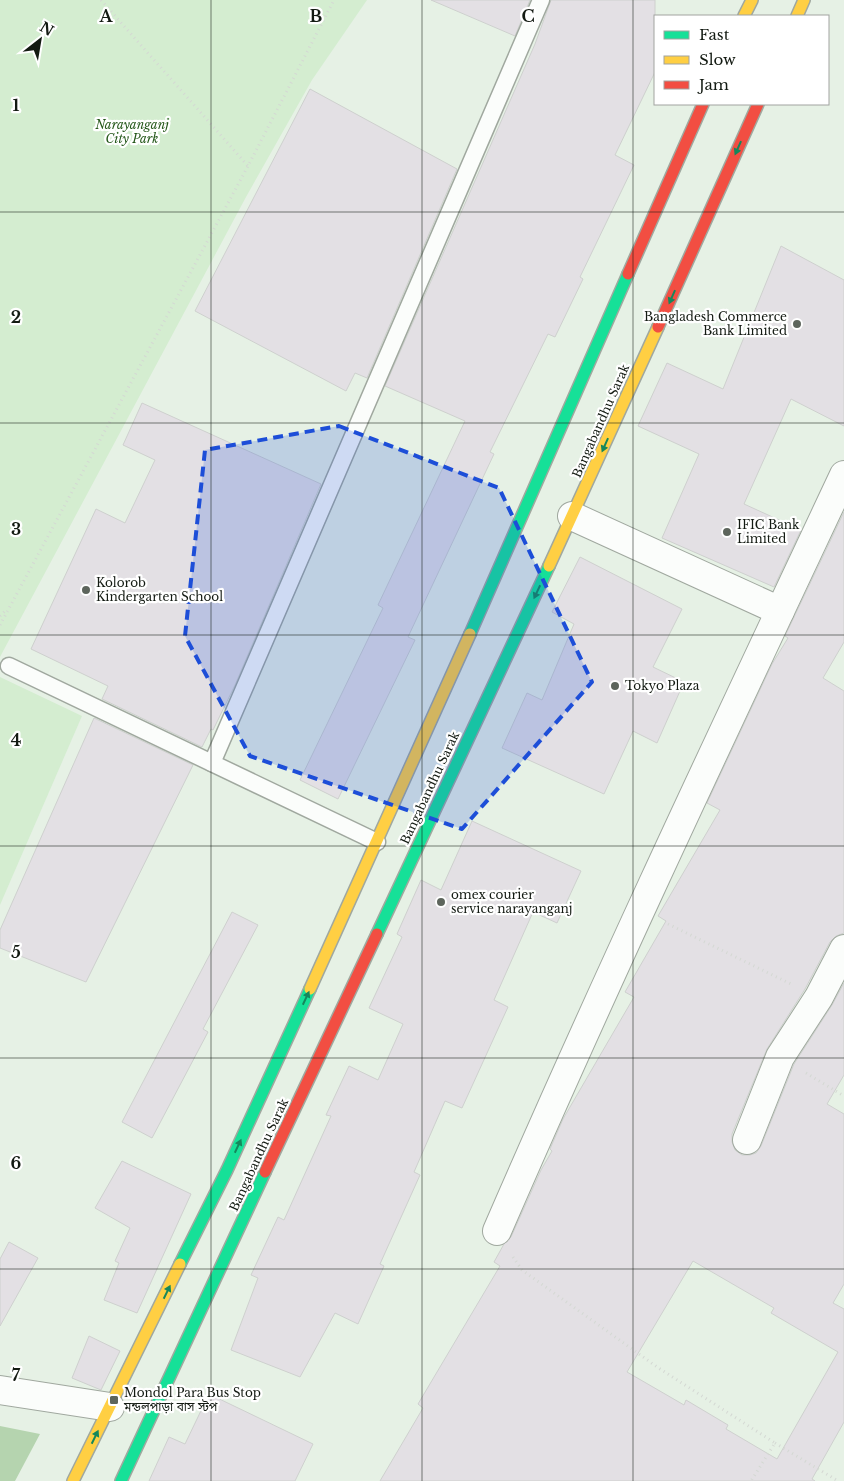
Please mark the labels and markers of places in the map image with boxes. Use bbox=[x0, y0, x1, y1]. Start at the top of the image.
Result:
place label: Bangladesh Commerce Bank Limited bbox=[644, 309, 787, 338]
marker: Bangladesh Commerce Bank Limited bbox=[791, 318, 803, 330]
place label: IFIC Bank Limited bbox=[737, 517, 800, 546]
marker: IFIC Bank Limited bbox=[721, 526, 733, 538]
place label: Kolorob Kindergarten School bbox=[96, 575, 223, 604]
marker: Kolorob Kindergarten School bbox=[80, 584, 92, 596]
place label: Tokyo Plaza bbox=[625, 678, 700, 693]
marker: Tokyo Plaza bbox=[609, 680, 621, 692]
place label: omex courier service narayanganj bbox=[451, 887, 572, 916]
marker: omex courier service narayanganj bbox=[435, 896, 447, 908]
place label: Mondol Para Bus Stop মন্ডলপাড়া বাস স্টপ bbox=[123, 1385, 261, 1414]
marker: Mondol Para Bus Stop মন্ডলপাড়া বাস স্টপ bbox=[108, 1394, 120, 1406]

